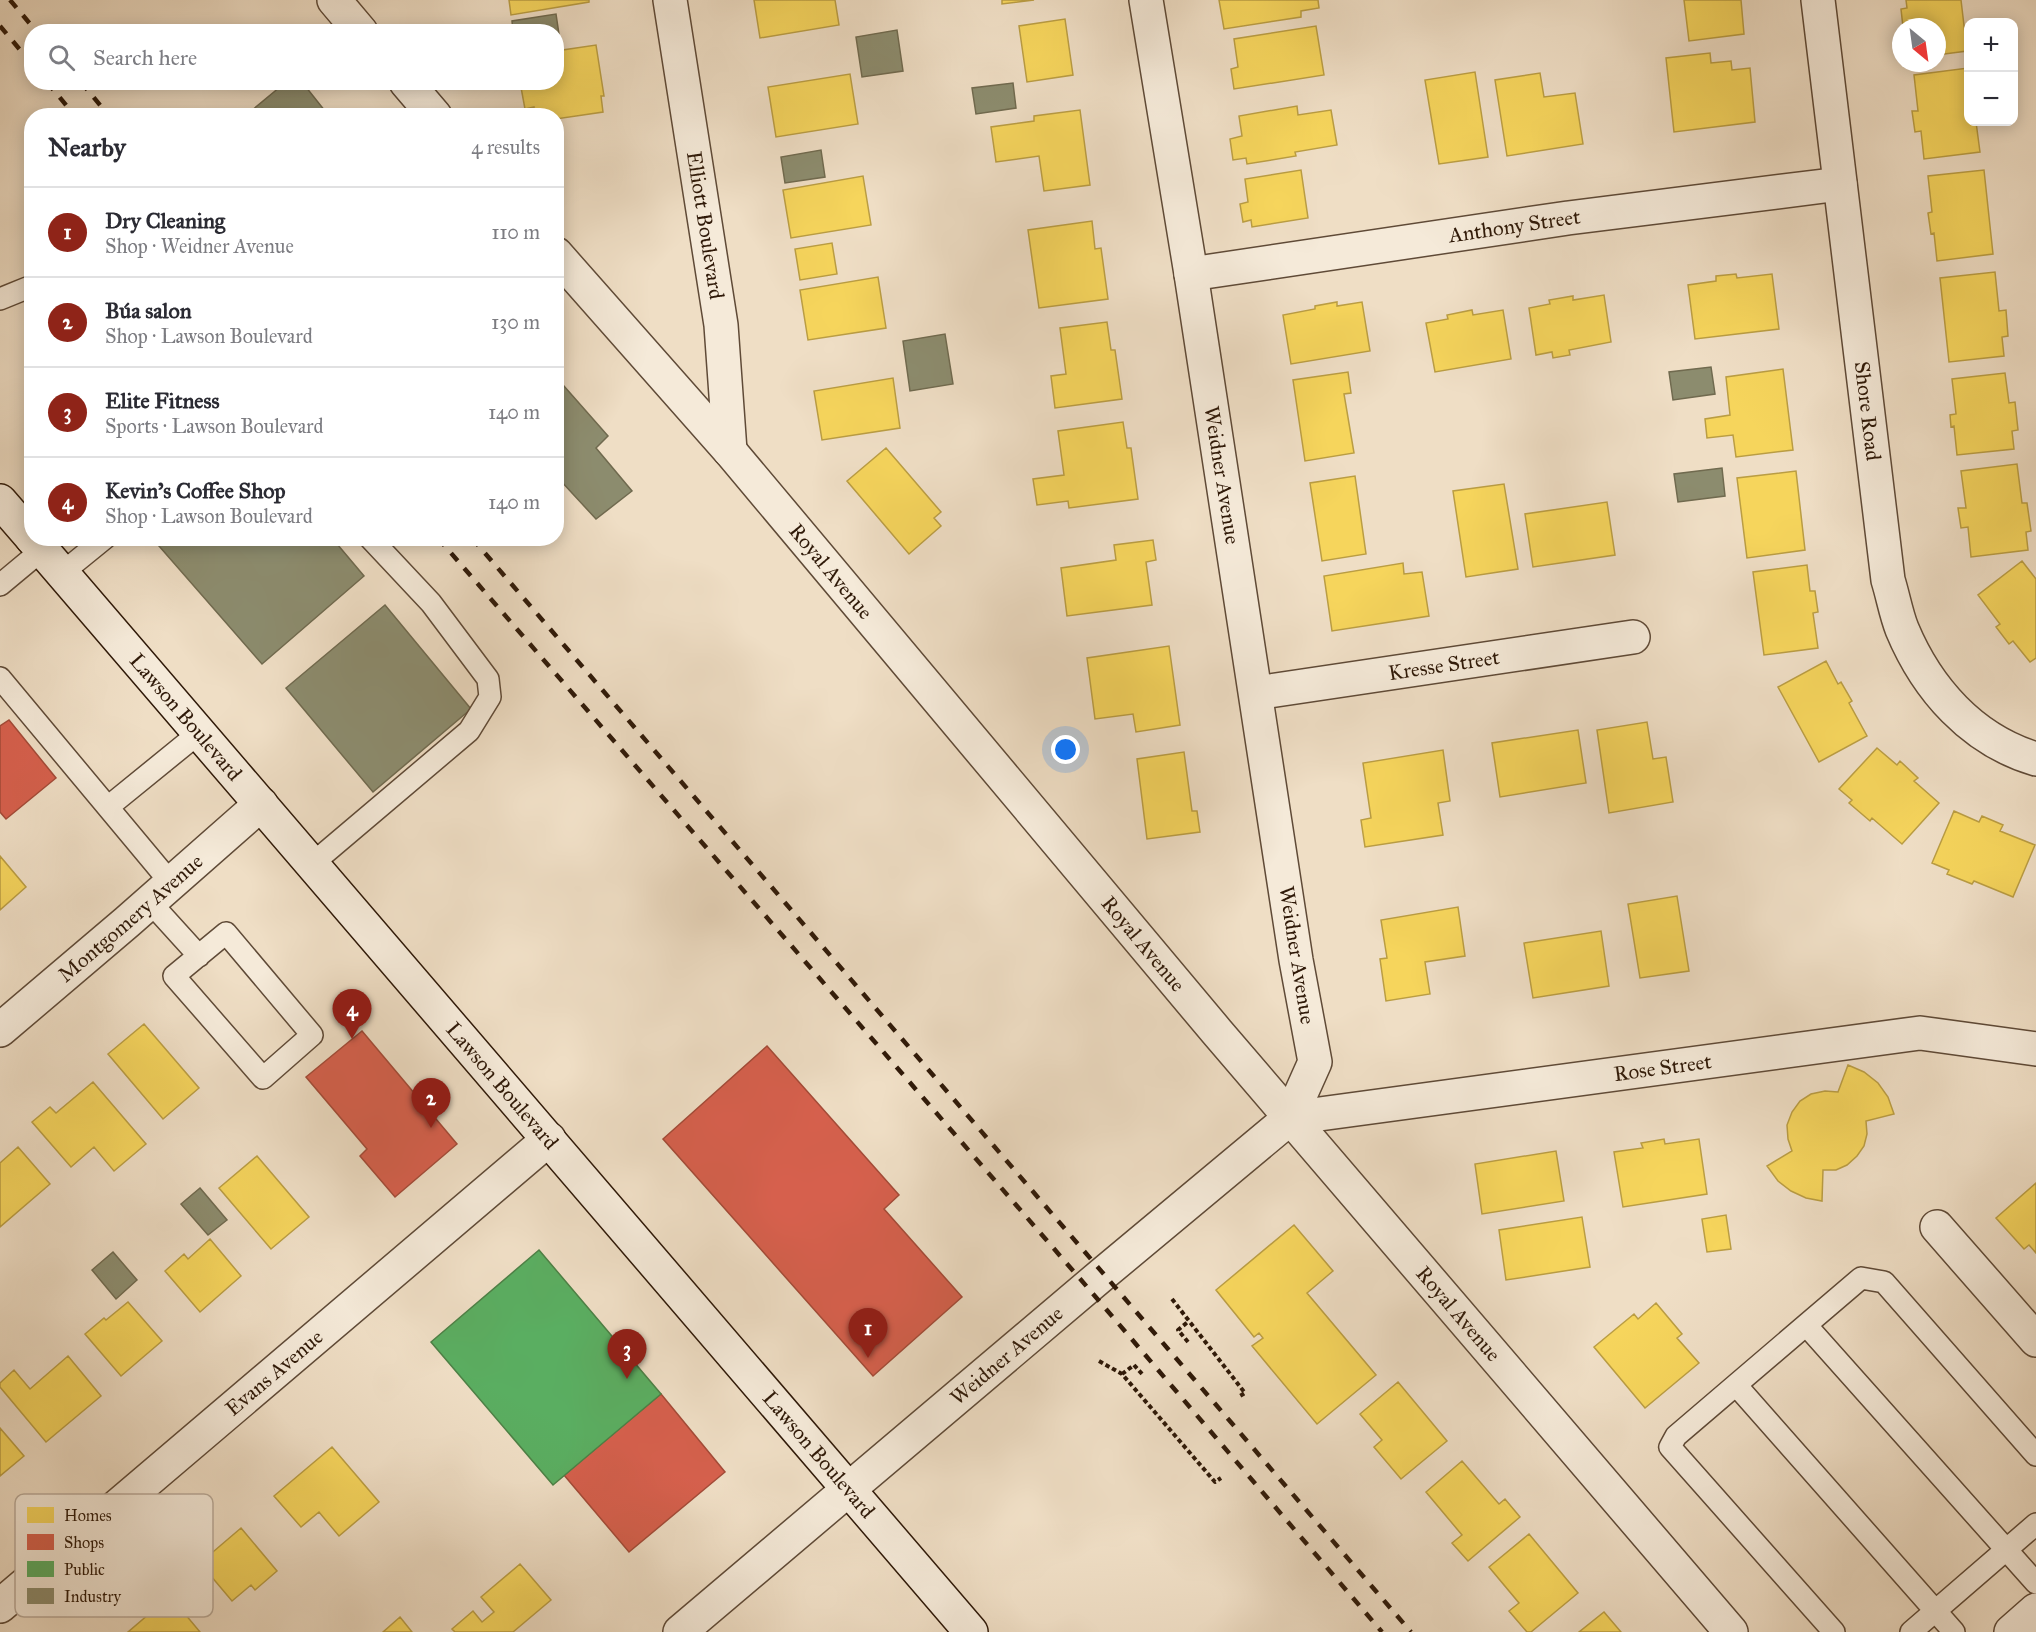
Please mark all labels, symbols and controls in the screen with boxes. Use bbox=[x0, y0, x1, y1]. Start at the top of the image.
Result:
north arrow bbox=[1892, 18, 1946, 72]
map controls bbox=[1964, 18, 2018, 126]
button: + bbox=[1964, 18, 2018, 72]
search box bbox=[24, 24, 564, 90]
icon: search bbox=[45, 41, 78, 74]
text: Search here bbox=[93, 44, 197, 71]
button: − bbox=[1964, 72, 2018, 126]
text: Nearby bbox=[48, 131, 126, 163]
text: 4 results bbox=[471, 135, 540, 159]
street label: Elliott Boulevard bbox=[681, 149, 730, 302]
street label: Anthony Street bbox=[1446, 204, 1582, 249]
text: Dry Cleaning bbox=[105, 207, 225, 234]
text: 1 bbox=[64, 220, 71, 244]
text: 110 m bbox=[492, 220, 540, 244]
text: Shop · Weidner Avenue bbox=[105, 234, 294, 258]
text: Búa salon bbox=[105, 297, 192, 324]
text: 2 bbox=[63, 310, 72, 334]
text: 130 m bbox=[491, 310, 540, 334]
text: Shop · Lawson Boulevard bbox=[105, 324, 313, 348]
street label: Shore Road bbox=[1849, 360, 1887, 463]
text: Elite Fitness bbox=[105, 387, 220, 414]
text: 3 bbox=[64, 400, 72, 424]
text: 140 m bbox=[488, 400, 540, 424]
street label: Weidner Avenue bbox=[1198, 404, 1246, 546]
text: Sports · Lawson Boulevard bbox=[105, 414, 324, 438]
text: Kevin's Coffee Shop bbox=[105, 477, 286, 504]
text: 4 bbox=[62, 490, 73, 514]
text: 140 m bbox=[488, 490, 540, 514]
text: Shop · Lawson Boulevard bbox=[105, 504, 313, 528]
street label: Royal Avenue bbox=[783, 518, 879, 625]
street label: Kresse Street bbox=[1387, 644, 1502, 686]
street label: Lawson Boulevard bbox=[124, 648, 248, 786]
your location bbox=[1051, 735, 1080, 764]
street label: Montgomery Avenue bbox=[53, 848, 208, 988]
street label: Weidner Avenue bbox=[1273, 884, 1321, 1026]
street label: Royal Avenue bbox=[1096, 891, 1191, 997]
pin: 4 bbox=[332, 990, 372, 1039]
street label: Lawson Boulevard bbox=[440, 1017, 564, 1155]
street label: Rose Street bbox=[1612, 1048, 1714, 1087]
pin: 2 bbox=[412, 1078, 450, 1128]
street label: Royal Avenue bbox=[1410, 1261, 1507, 1367]
street label: Weidner Avenue bbox=[945, 1300, 1069, 1410]
pin: 1 bbox=[848, 1308, 888, 1358]
street label: Evans Avenue bbox=[220, 1324, 329, 1422]
pin: 3 bbox=[608, 1330, 646, 1379]
street label: Lawson Boulevard bbox=[757, 1386, 881, 1524]
legend bbox=[15, 1494, 213, 1617]
text: Homes bbox=[64, 1506, 112, 1525]
text: Shops bbox=[64, 1533, 104, 1552]
text: Public bbox=[64, 1560, 105, 1579]
text: Industry bbox=[64, 1587, 122, 1606]

